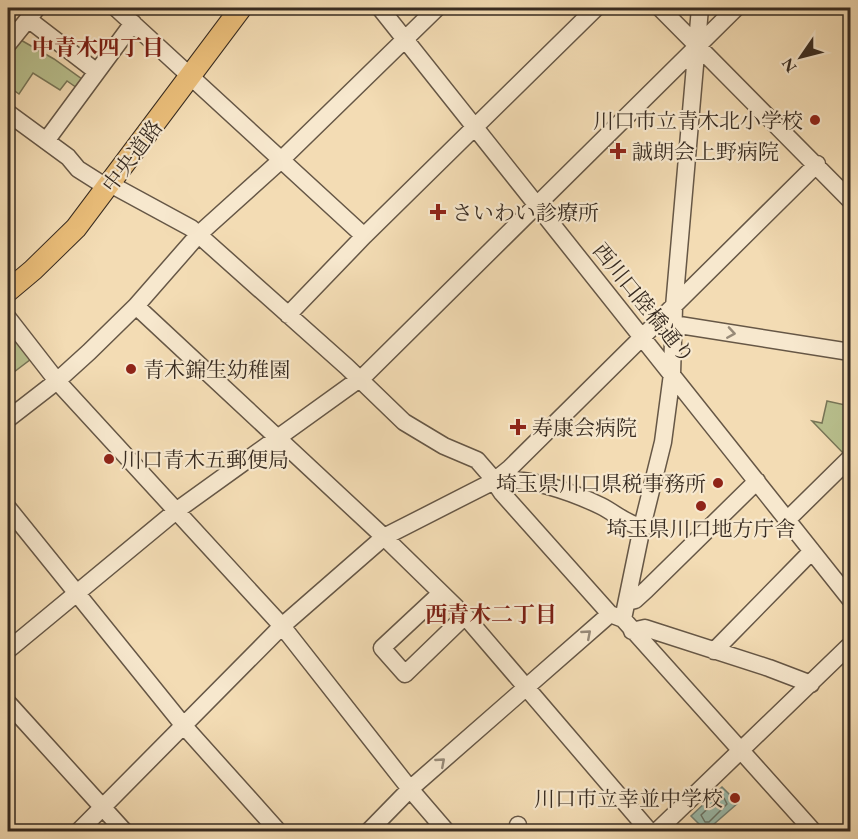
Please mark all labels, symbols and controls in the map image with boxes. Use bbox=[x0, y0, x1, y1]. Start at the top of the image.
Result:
north arrow bbox=[771, 27, 831, 87]
district label: 中青木四丁目 bbox=[32, 33, 164, 62]
text: N bbox=[777, 54, 801, 77]
place label: 川口市立青木北小学校 bbox=[593, 107, 803, 134]
marker: 川口市立青木北小学校 bbox=[808, 113, 822, 127]
street label: 中央道路 bbox=[96, 114, 168, 198]
place label: 誠朗会上野病院 bbox=[632, 138, 779, 165]
marker: 誠朗会上野病院 bbox=[609, 142, 627, 160]
place label: さいわい診療所 bbox=[452, 199, 599, 226]
marker: さいわい診療所 bbox=[429, 203, 447, 221]
street label: 西川口陸橋通り bbox=[587, 237, 701, 369]
one-way arrow bbox=[726, 327, 736, 339]
place label: 青木錦生幼稚園 bbox=[143, 356, 290, 383]
marker: 青木錦生幼稚園 bbox=[124, 362, 138, 376]
place label: 寿康会病院 bbox=[532, 414, 637, 441]
marker: 寿康会病院 bbox=[509, 418, 527, 436]
place label: 川口青木五郵便局 bbox=[121, 446, 289, 473]
marker: 川口青木五郵便局 bbox=[102, 452, 116, 466]
place label: 埼玉県川口県税事務所 bbox=[496, 470, 706, 497]
marker: 埼玉県川口県税事務所 bbox=[711, 476, 725, 490]
marker: 埼玉県川口地方庁舎 bbox=[694, 499, 708, 513]
place label: 埼玉県川口地方庁舎 bbox=[607, 515, 796, 542]
district label: 西青木二丁目 bbox=[425, 600, 557, 629]
one-way arrow bbox=[580, 630, 591, 641]
one-way arrow bbox=[434, 758, 445, 769]
place label: 川口市立幸並中学校 bbox=[534, 785, 723, 812]
marker: 川口市立幸並中学校 bbox=[728, 791, 742, 805]

